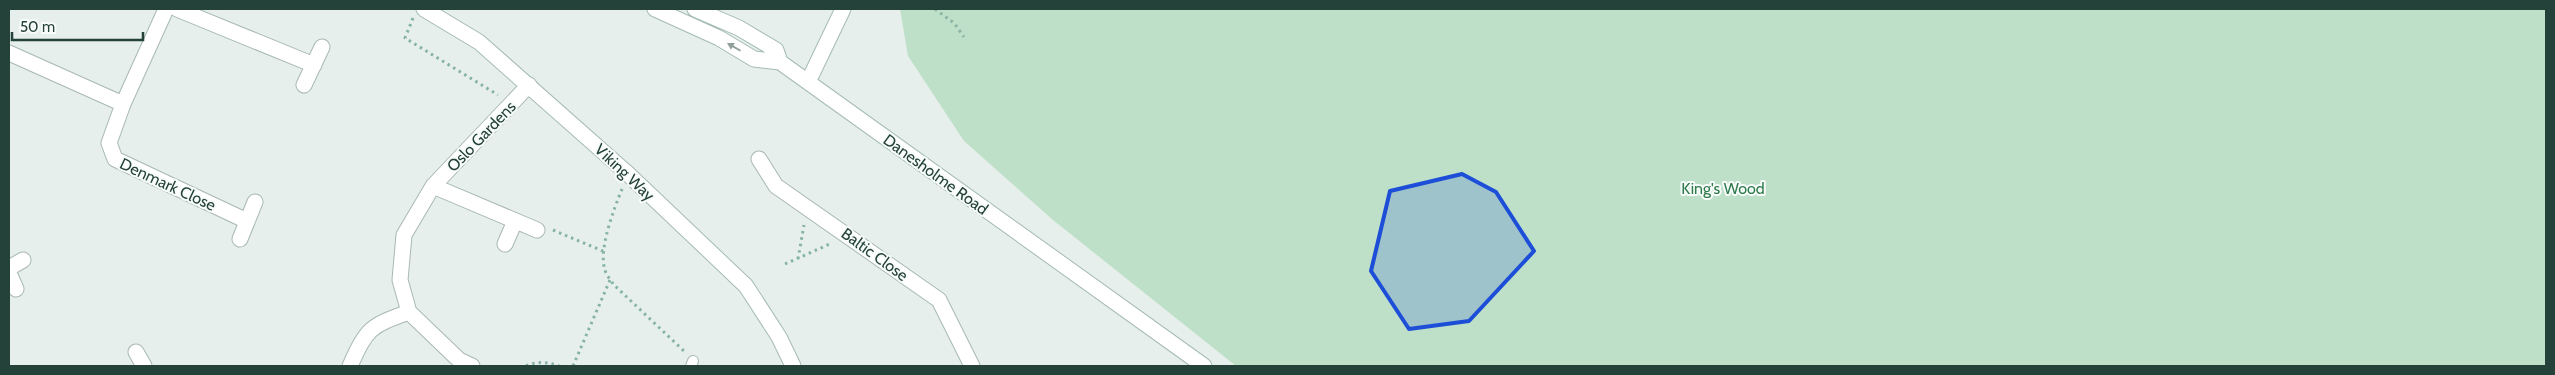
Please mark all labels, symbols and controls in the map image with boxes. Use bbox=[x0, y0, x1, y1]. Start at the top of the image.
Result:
scale bar bbox=[12, 10, 144, 42]
text: 50 m bbox=[20, 18, 55, 36]
one-way arrow bbox=[728, 43, 741, 52]
street label: Oslo Gardens bbox=[443, 97, 520, 176]
street label: Danesholme Road bbox=[880, 130, 992, 219]
street label: Viking Way bbox=[591, 140, 659, 205]
street label: Denmark Close bbox=[117, 154, 219, 215]
park label: King's Wood bbox=[1681, 179, 1765, 198]
street label: Baltic Close bbox=[838, 224, 912, 285]

